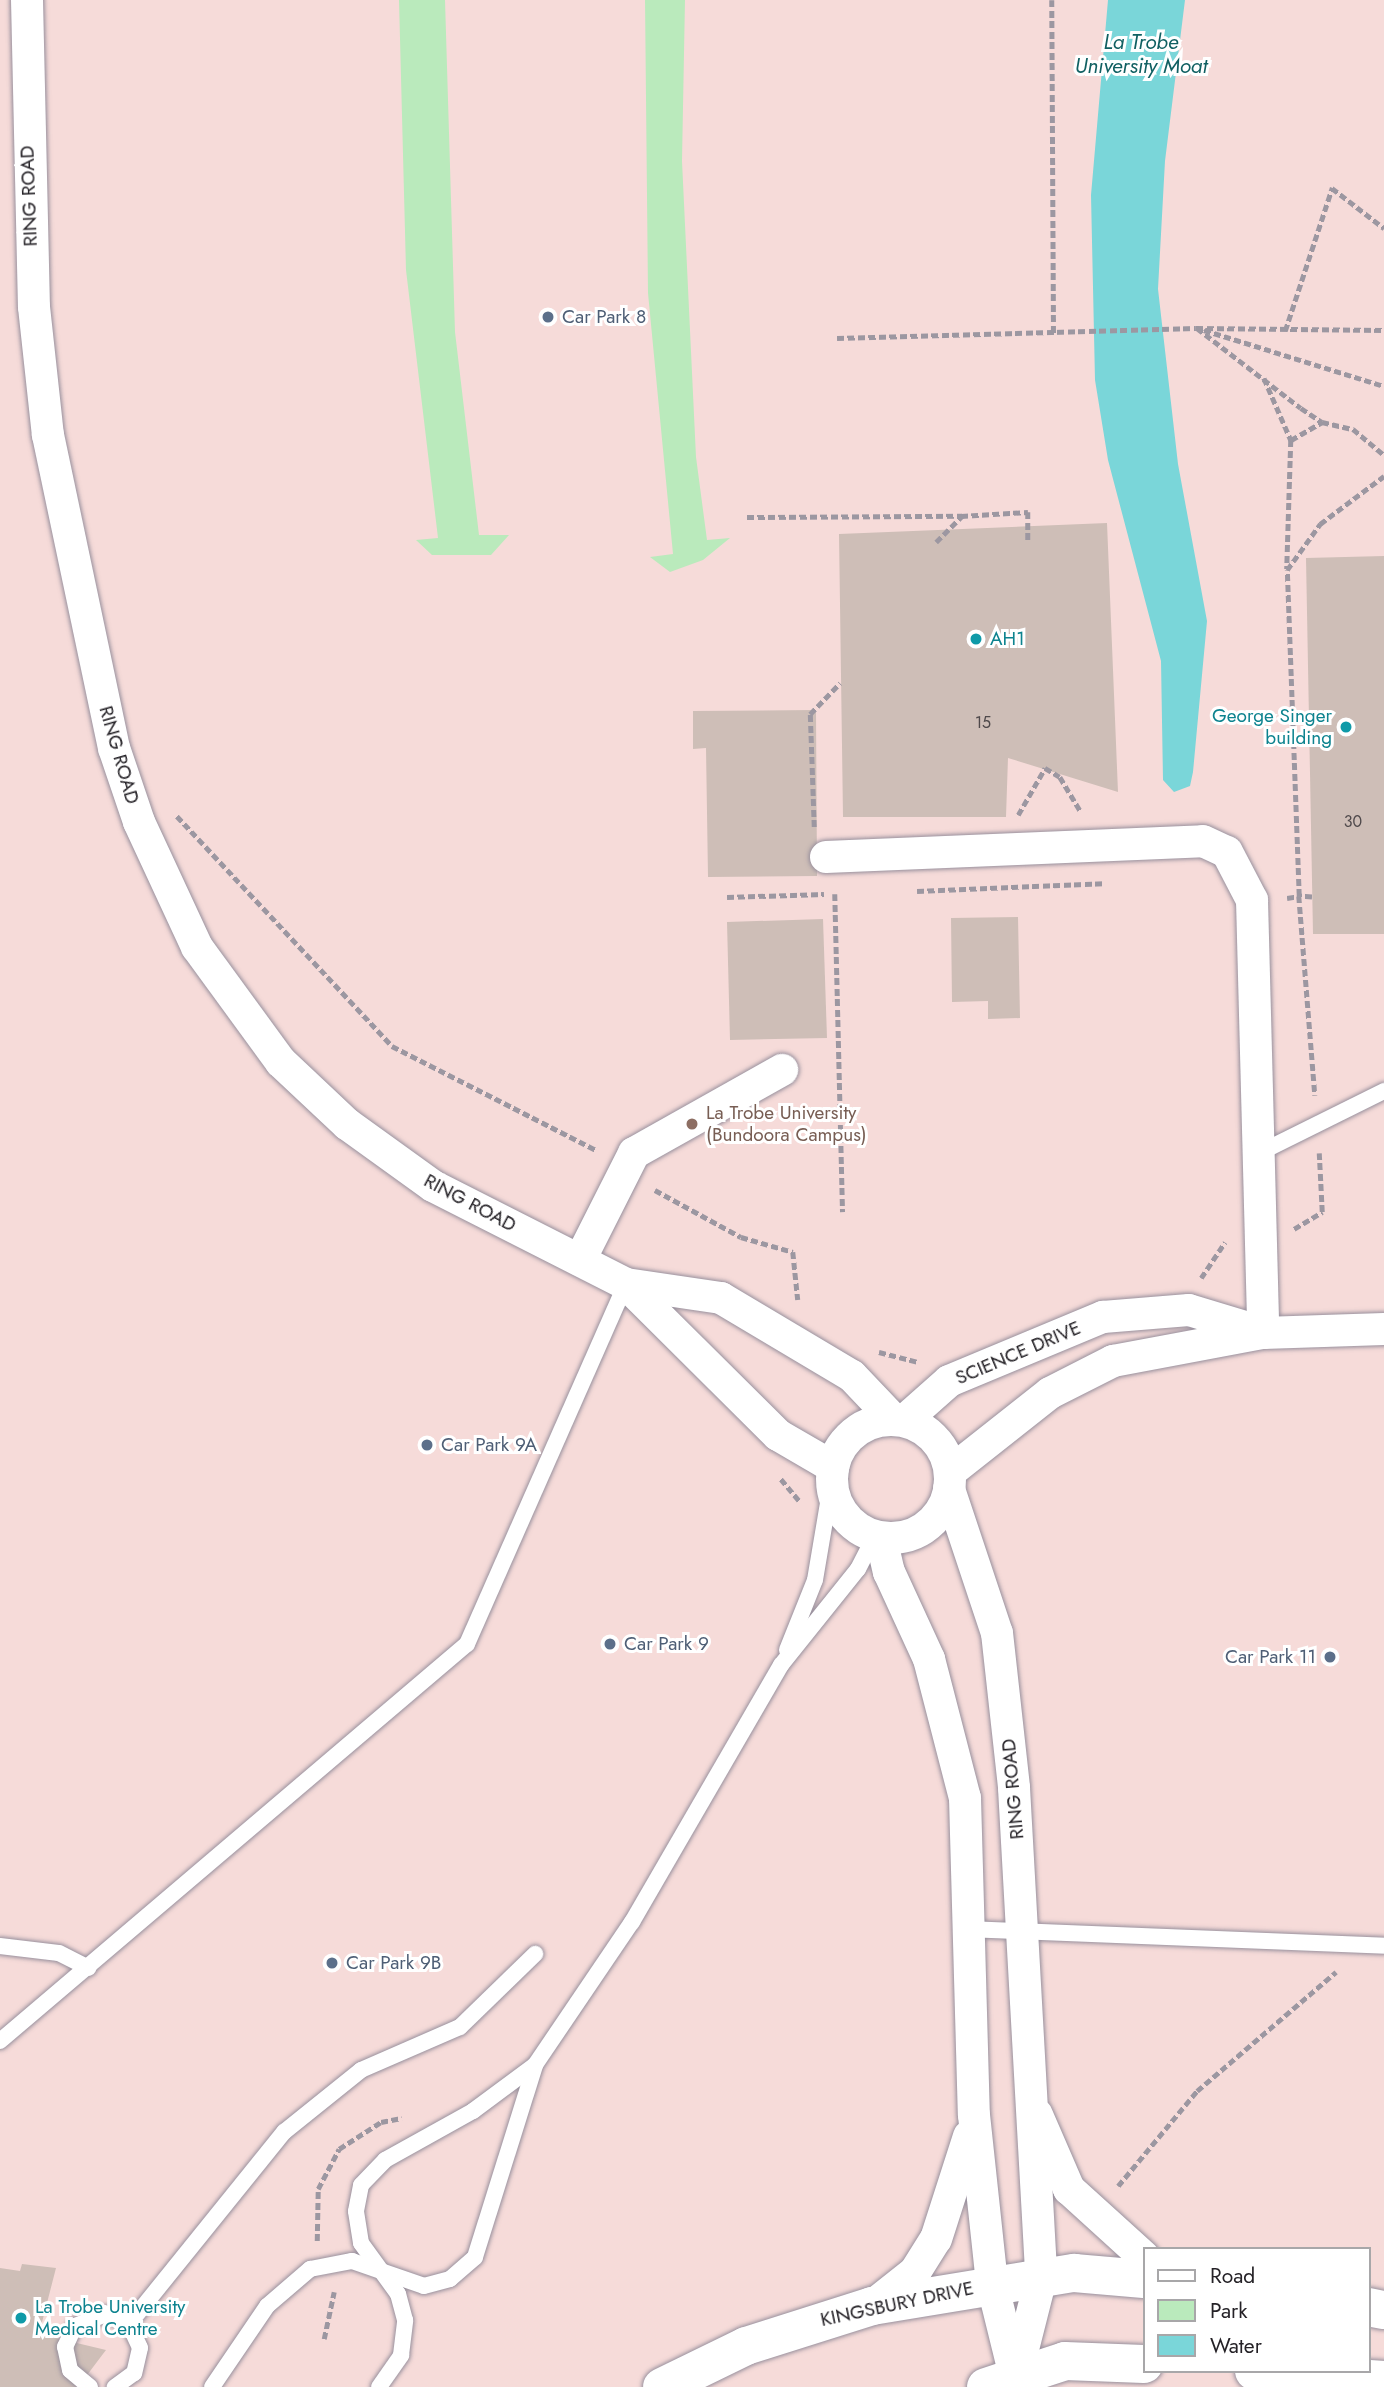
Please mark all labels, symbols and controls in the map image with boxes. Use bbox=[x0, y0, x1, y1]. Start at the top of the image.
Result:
water label: La Trobe University Moat bbox=[1075, 29, 1207, 79]
street label: RING ROAD bbox=[16, 145, 42, 247]
place label: Car Park 8 bbox=[562, 306, 646, 328]
marker: Car Park 8 bbox=[540, 309, 556, 325]
place label: AH1 bbox=[990, 628, 1025, 650]
marker: AH1 bbox=[968, 631, 984, 647]
street label: RING ROAD bbox=[94, 703, 144, 807]
place label: George Singer building bbox=[1212, 705, 1332, 749]
house number: 15 bbox=[975, 713, 991, 733]
marker: George Singer building bbox=[1338, 719, 1354, 735]
house number: 30 bbox=[1344, 812, 1362, 832]
place label: La Trobe University (Bundoora Campus) bbox=[706, 1102, 867, 1146]
marker: La Trobe University (Bundoora Campus) bbox=[684, 1116, 700, 1132]
street label: RING ROAD bbox=[420, 1169, 520, 1237]
street label: SCIENCE DRIVE bbox=[952, 1316, 1084, 1390]
place label: Car Park 9A bbox=[441, 1434, 537, 1456]
marker: Car Park 9A bbox=[419, 1437, 435, 1453]
place label: Car Park 9 bbox=[624, 1633, 709, 1655]
marker: Car Park 9 bbox=[602, 1636, 618, 1652]
place label: Car Park 11 bbox=[1225, 1646, 1316, 1668]
marker: Car Park 11 bbox=[1322, 1649, 1338, 1665]
street label: RING ROAD bbox=[997, 1738, 1029, 1840]
place label: Car Park 9B bbox=[346, 1952, 441, 1974]
marker: Car Park 9B bbox=[324, 1955, 340, 1971]
legend bbox=[1142, 2247, 1370, 2373]
text: Road bbox=[1210, 2261, 1255, 2291]
street label: KINGSBURY DRIVE bbox=[818, 2277, 976, 2331]
place label: La Trobe University Medical Centre bbox=[35, 2296, 185, 2340]
text: Park bbox=[1210, 2296, 1247, 2326]
marker: La Trobe University Medical Centre bbox=[13, 2310, 29, 2326]
text: Water bbox=[1210, 2331, 1262, 2361]

